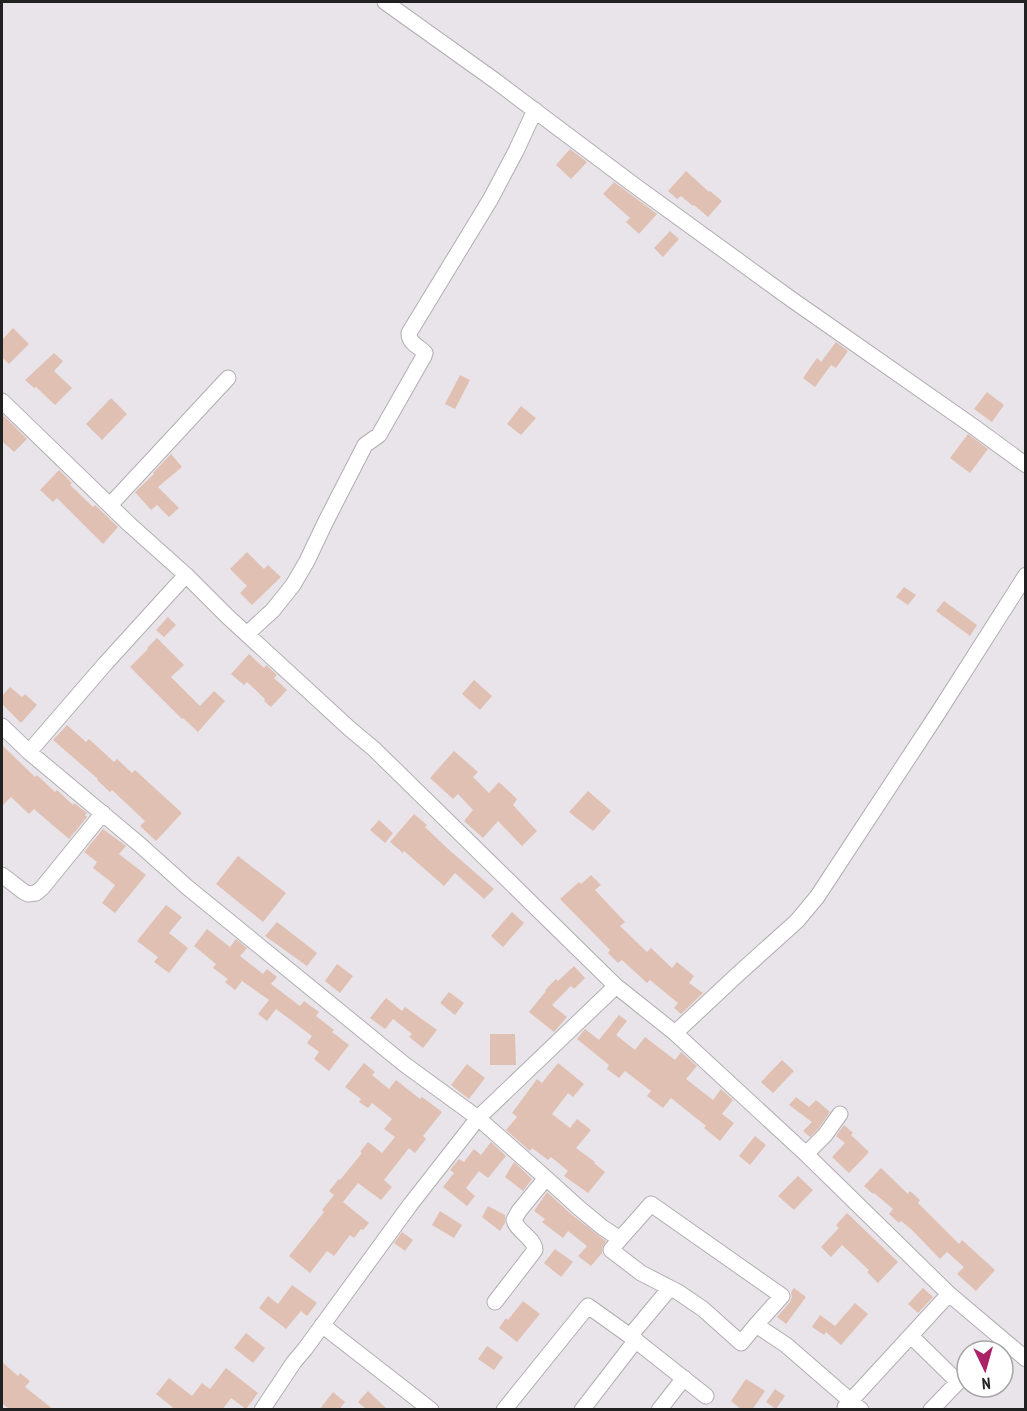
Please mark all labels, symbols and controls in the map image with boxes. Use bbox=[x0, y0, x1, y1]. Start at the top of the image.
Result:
north arrow bbox=[955, 1339, 1015, 1399]
text: N bbox=[981, 1374, 991, 1394]

